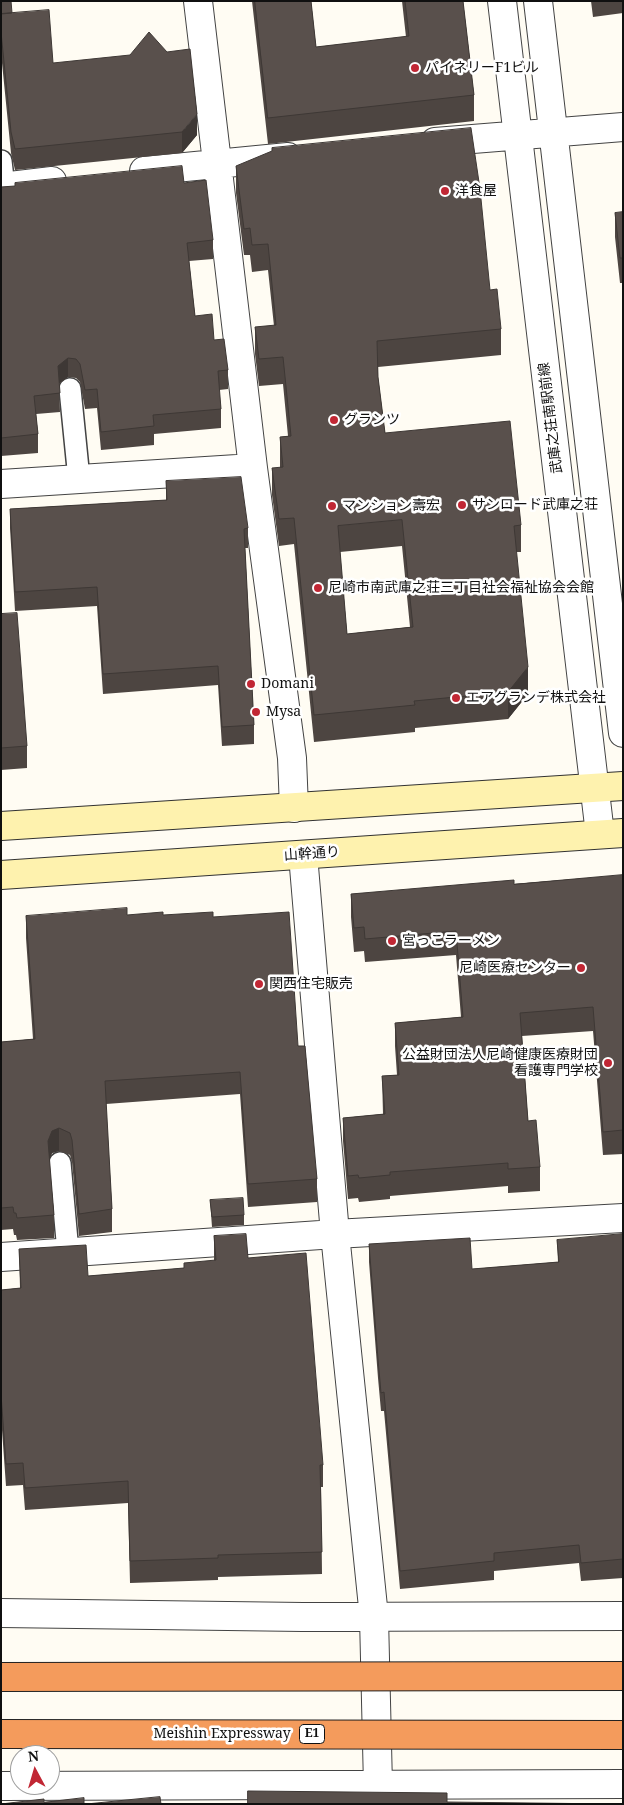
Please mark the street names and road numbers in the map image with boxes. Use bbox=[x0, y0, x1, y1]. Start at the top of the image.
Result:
street label: 武庫之荘南駅前線 bbox=[536, 361, 566, 475]
street label: 山幹通り bbox=[283, 844, 341, 864]
road number: E1 bbox=[300, 1725, 324, 1744]
street label: Meishin Expressway bbox=[153, 1726, 291, 1742]

